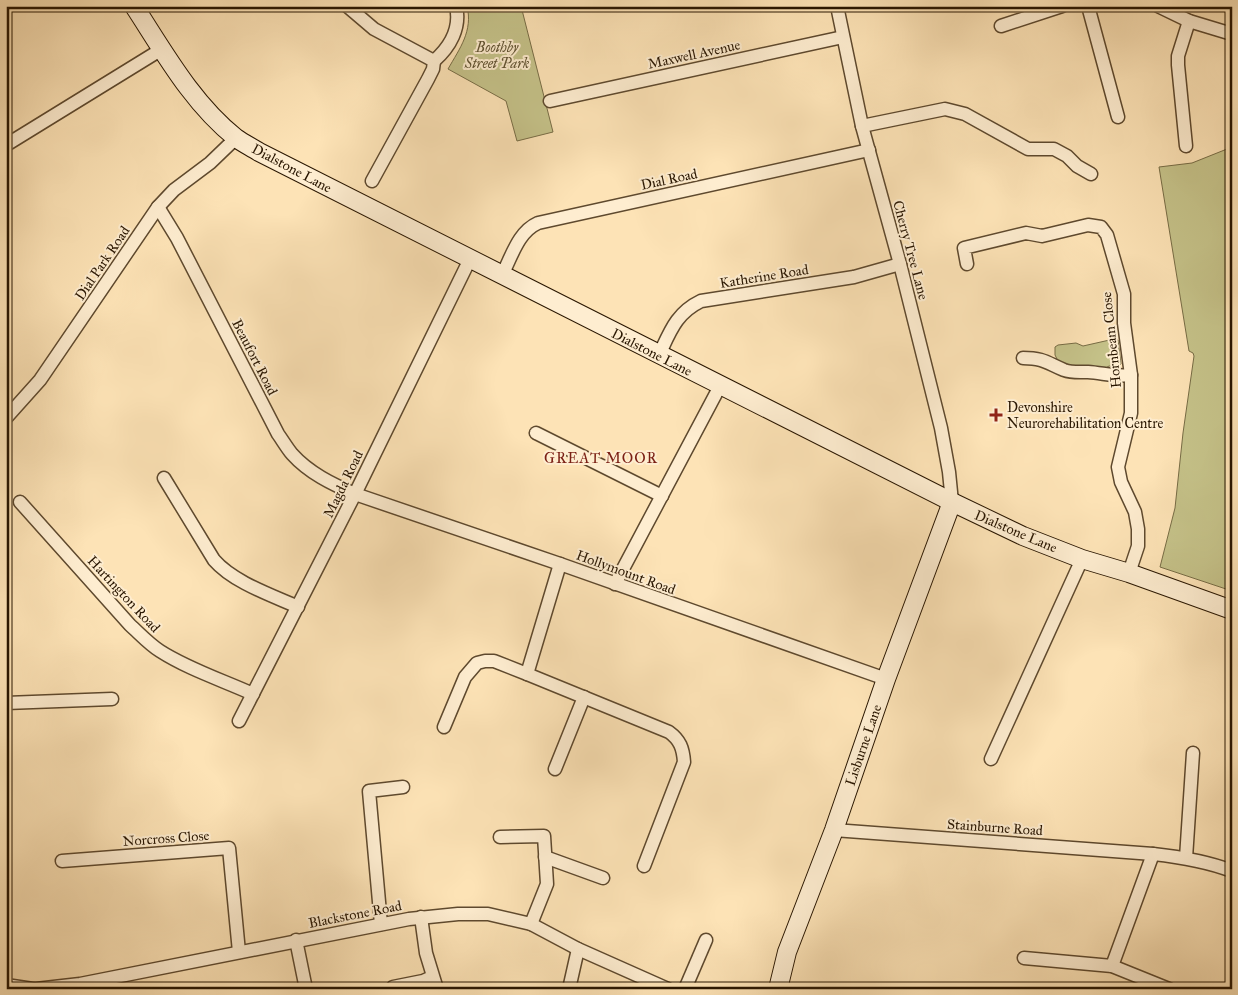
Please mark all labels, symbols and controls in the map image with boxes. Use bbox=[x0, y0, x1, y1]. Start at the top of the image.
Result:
street label: Maxwell Avenue bbox=[646, 36, 742, 73]
park label: Boothby Street Park bbox=[464, 39, 530, 72]
street label: Dialstone Lane bbox=[249, 140, 335, 197]
street label: Dial Road bbox=[639, 165, 699, 194]
street label: Cherry Tree Lane bbox=[889, 199, 932, 302]
street label: Dial Park Road bbox=[71, 223, 133, 304]
street label: Katherine Road bbox=[718, 261, 810, 292]
street label: Hornbeam Close bbox=[1098, 291, 1125, 389]
street label: Beaufort Road bbox=[228, 316, 281, 398]
street label: Dialstone Lane bbox=[609, 325, 695, 380]
place label: Devonshire Neurorehabilitation Centre bbox=[1007, 399, 1163, 432]
marker: Devonshire Neurorehabilitation Centre bbox=[989, 408, 1003, 422]
street label: Magda Road bbox=[320, 448, 367, 521]
district label: GREAT MOOR bbox=[544, 449, 658, 467]
street label: Dialstone Lane bbox=[972, 506, 1060, 557]
street label: Hollymount Road bbox=[574, 547, 678, 598]
street label: Hartington Road bbox=[84, 552, 164, 636]
street label: Lisburne Lane bbox=[842, 702, 885, 788]
street label: Stainburne Road bbox=[946, 816, 1043, 839]
street label: Norcross Close bbox=[122, 827, 210, 850]
street label: Blackstone Road bbox=[307, 897, 403, 932]

